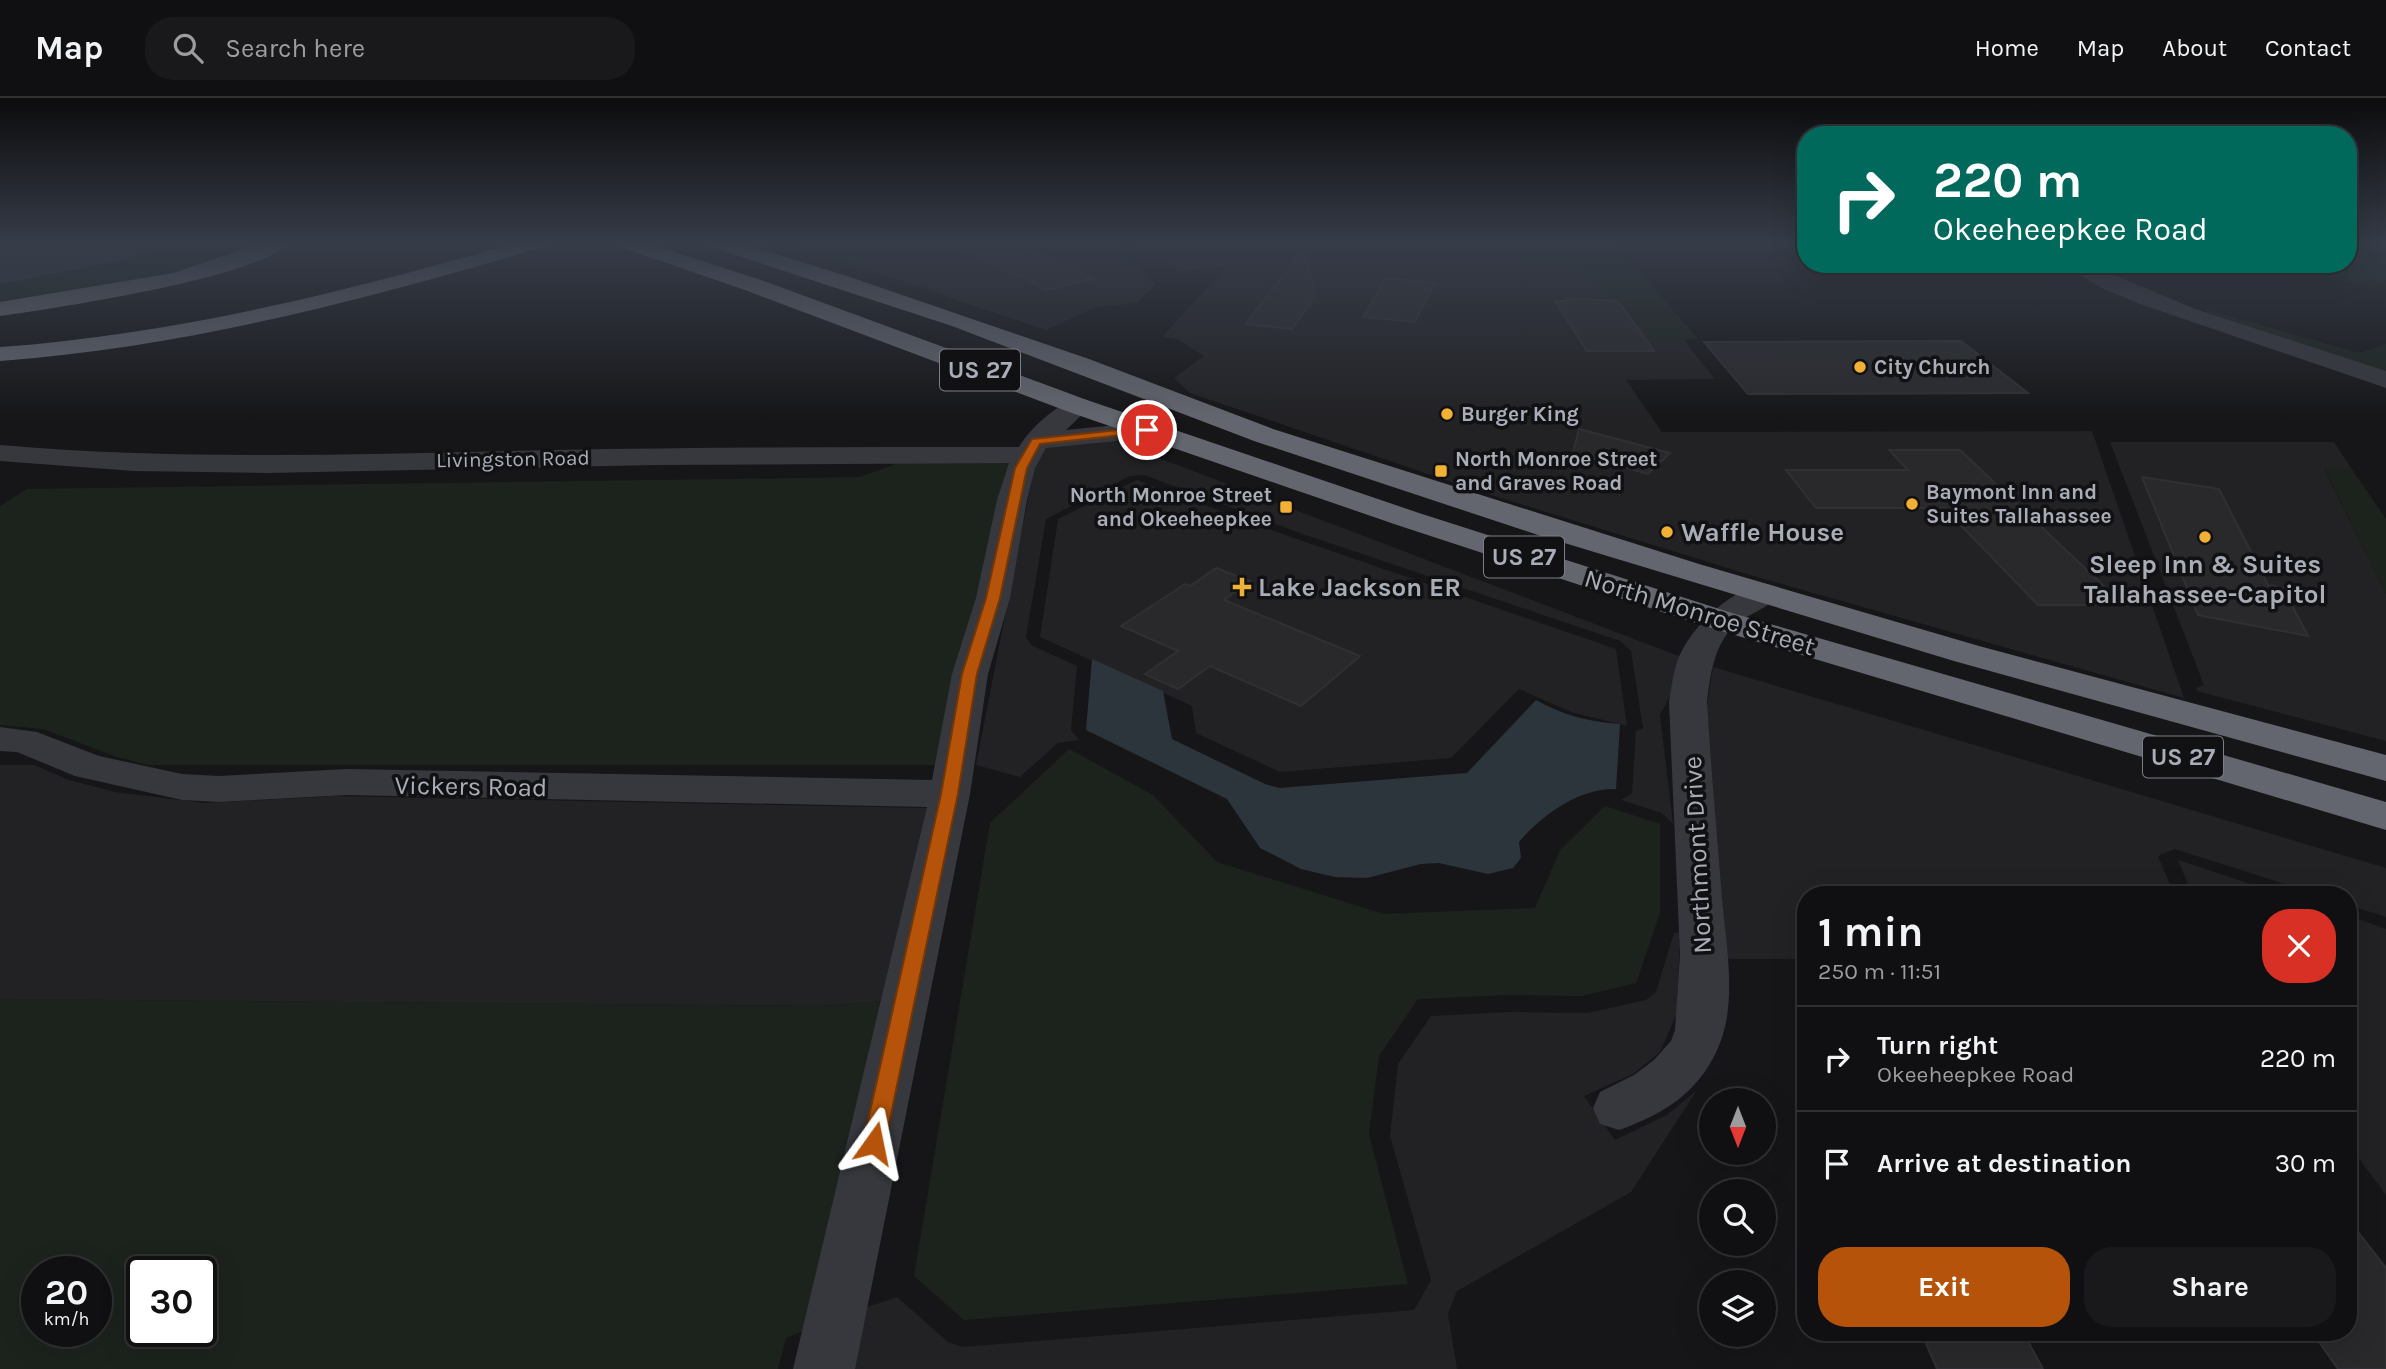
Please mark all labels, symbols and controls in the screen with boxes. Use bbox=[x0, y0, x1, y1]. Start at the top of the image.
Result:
search box bbox=[145, 17, 635, 80]
text: Map bbox=[35, 29, 103, 67]
icon: search bbox=[169, 29, 207, 67]
text: Search here bbox=[225, 33, 365, 64]
text: Home bbox=[1975, 34, 2039, 62]
text: Map bbox=[2077, 34, 2124, 62]
text: About bbox=[2162, 34, 2227, 62]
text: Contact bbox=[2265, 34, 2351, 62]
text: 220 m bbox=[1933, 152, 2082, 209]
icon: right bbox=[1818, 154, 1909, 245]
text: Okeeheepkee Road bbox=[1933, 211, 2208, 248]
road number: US 27 bbox=[940, 349, 1020, 390]
place label: City Church bbox=[1874, 355, 1990, 379]
marker: City Church bbox=[1852, 359, 1868, 375]
pin bbox=[1117, 400, 1177, 460]
place label: Burger King bbox=[1461, 402, 1579, 426]
marker: Burger King bbox=[1439, 406, 1455, 422]
icon: arrive bbox=[1128, 411, 1166, 449]
street label: Livingston Road bbox=[436, 446, 590, 472]
place label: North Monroe Street and Graves Road bbox=[1455, 447, 1657, 495]
marker: North Monroe Street and Graves Road bbox=[1433, 463, 1449, 479]
place label: Baymont Inn and Suites Tallahassee bbox=[1926, 480, 2112, 528]
place label: North Monroe Street and Okeeheepkee bbox=[1070, 483, 1272, 531]
marker: Baymont Inn and Suites Tallahassee bbox=[1904, 496, 1920, 512]
marker: North Monroe Street and Okeeheepkee bbox=[1278, 499, 1294, 515]
place label: Waffle House bbox=[1681, 517, 1844, 548]
marker: Waffle House bbox=[1659, 524, 1675, 540]
marker: Sleep Inn & Suites Tallahassee-Capitol bbox=[2197, 529, 2213, 545]
road number: US 27 bbox=[1484, 536, 1564, 578]
place label: Sleep Inn & Suites Tallahassee-Capitol bbox=[2084, 549, 2326, 610]
street label: North Monroe Street bbox=[1581, 563, 1819, 662]
place label: Lake Jackson ER bbox=[1258, 572, 1461, 603]
marker: Lake Jackson ER bbox=[1232, 577, 1252, 597]
road number: US 27 bbox=[2143, 736, 2223, 778]
street label: Northmont Drive bbox=[1677, 755, 1718, 955]
street label: Vickers Road bbox=[394, 770, 548, 803]
text: 1 min bbox=[1818, 907, 1923, 957]
button: close bbox=[2262, 909, 2336, 983]
text: 250 m · 11:51 bbox=[1818, 958, 1941, 985]
text: Turn right bbox=[1877, 1030, 1998, 1061]
icon: right bbox=[1818, 1040, 1856, 1078]
text: 220 m bbox=[2260, 1043, 2336, 1074]
text: Okeeheepkee Road bbox=[1877, 1061, 2074, 1088]
north arrow bbox=[1699, 1088, 1776, 1166]
map controls bbox=[1699, 1088, 1776, 1347]
position arrow bbox=[837, 1106, 911, 1180]
icon: arrive bbox=[1818, 1145, 1856, 1183]
text: Arrive at destination bbox=[1877, 1148, 2131, 1179]
text: 30 m bbox=[2275, 1148, 2336, 1179]
button: search bbox=[1699, 1179, 1776, 1256]
button: Exit bbox=[1818, 1247, 2070, 1327]
button: Share bbox=[2084, 1247, 2336, 1327]
speed limit sign: 30 bbox=[126, 1256, 217, 1347]
button: layers bbox=[1699, 1270, 1776, 1347]
text: 20 bbox=[45, 1272, 88, 1313]
text: km/h bbox=[44, 1308, 89, 1330]

